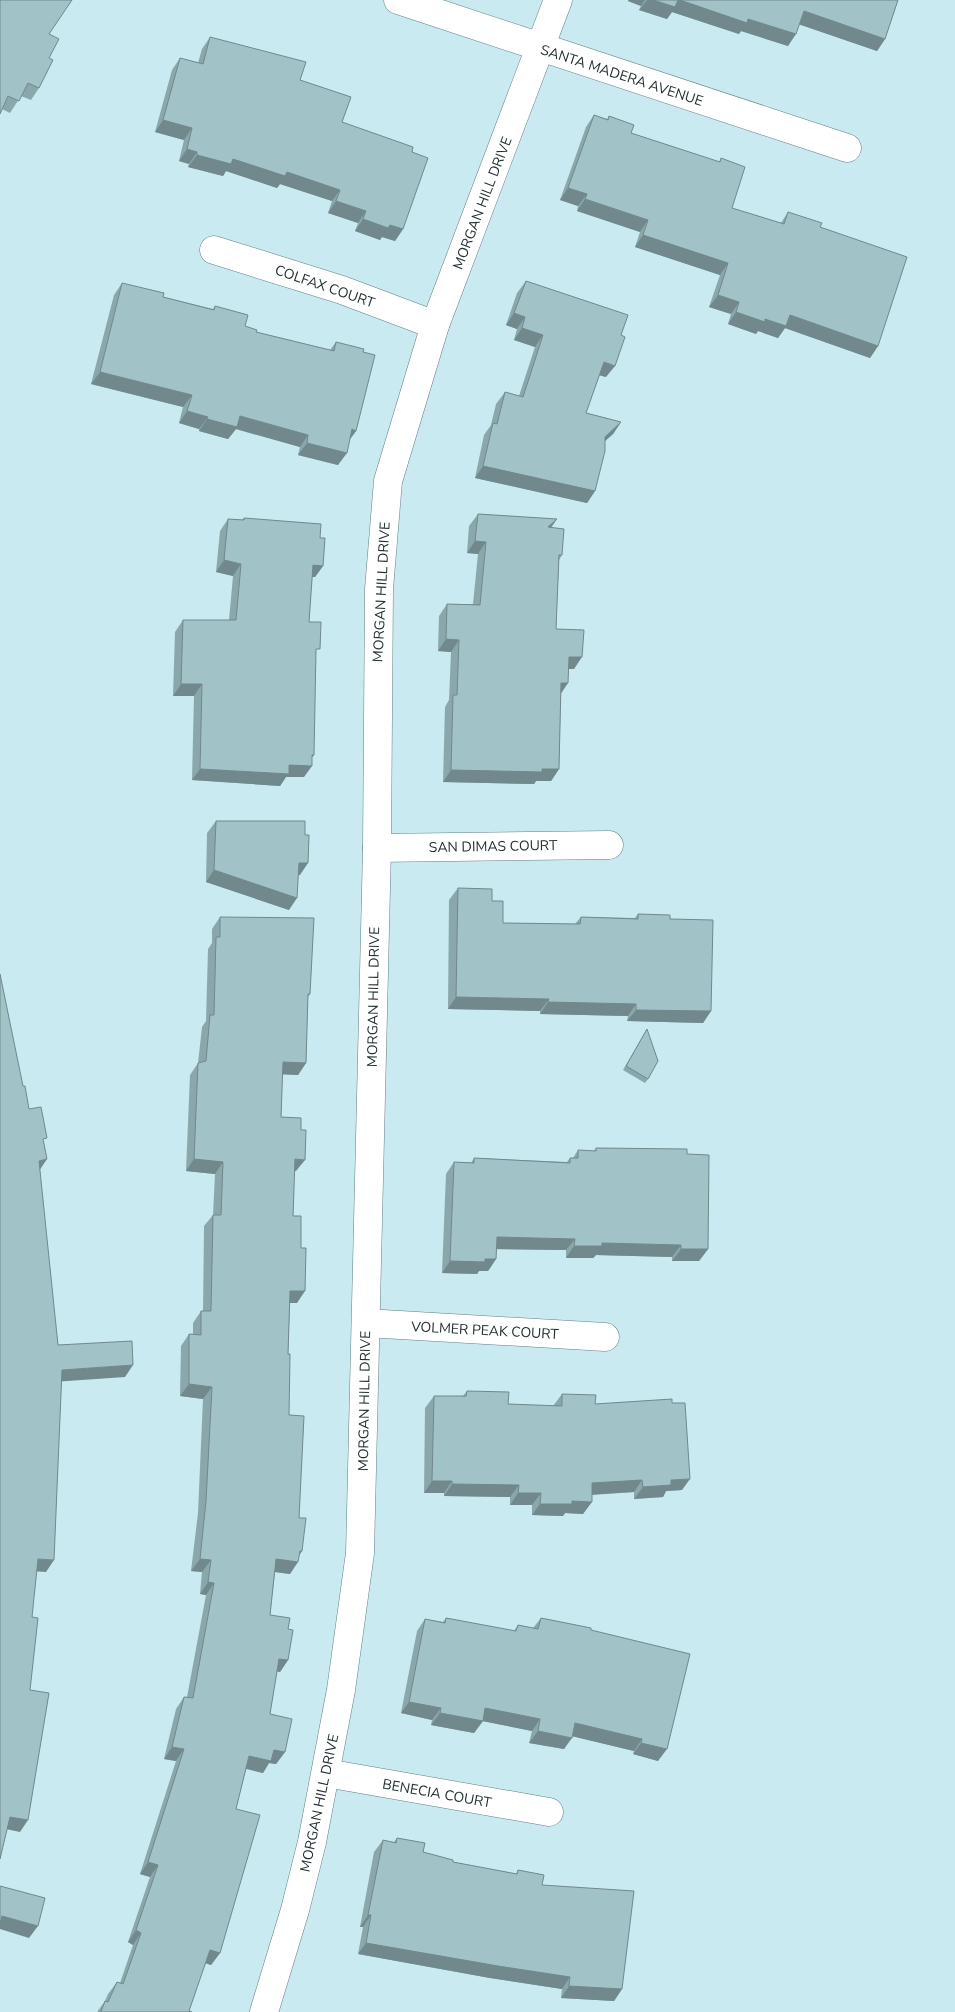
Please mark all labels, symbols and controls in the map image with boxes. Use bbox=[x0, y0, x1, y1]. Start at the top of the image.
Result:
street label: SANTA MADERA AVENUE bbox=[538, 40, 706, 111]
street label: MORGAN HILL DRIVE bbox=[448, 134, 517, 272]
street label: COLFAX COURT bbox=[272, 260, 378, 313]
street label: MORGAN HILL DRIVE bbox=[368, 521, 395, 663]
street label: SAN DIMAS COURT bbox=[429, 836, 558, 857]
street label: MORGAN HILL DRIVE bbox=[363, 927, 384, 1067]
street label: VOLMER PEAK COURT bbox=[410, 1317, 560, 1344]
street label: MORGAN HILL DRIVE bbox=[354, 1331, 375, 1471]
street label: MORGAN HILL DRIVE bbox=[296, 1732, 343, 1874]
street label: BENECIA COURT bbox=[381, 1775, 494, 1813]

